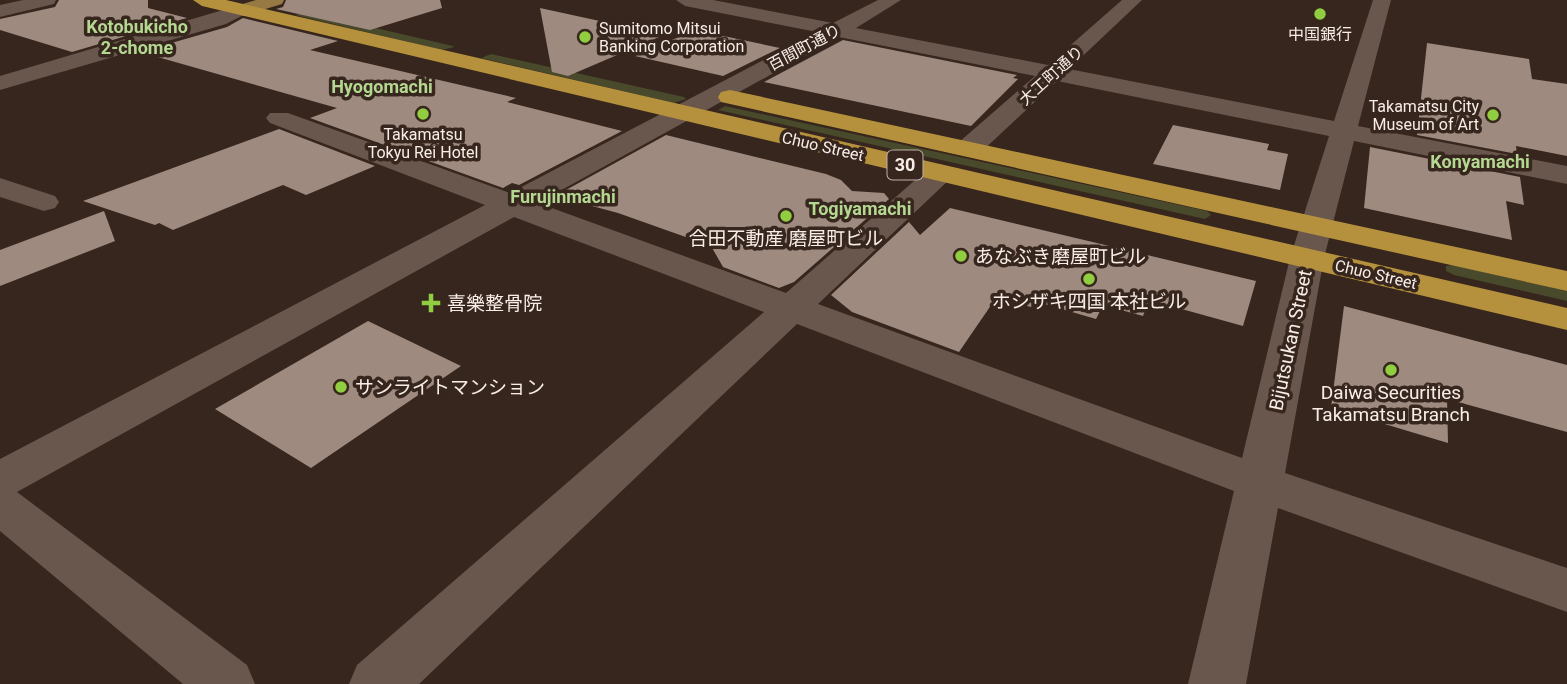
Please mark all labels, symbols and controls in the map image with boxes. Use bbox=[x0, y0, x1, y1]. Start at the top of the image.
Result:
marker: 中国銀行 bbox=[1312, 6, 1328, 22]
district label: Kotobukicho 2-chome bbox=[86, 16, 188, 58]
place label: Sumitomo Mitsui Banking Corporation bbox=[599, 19, 744, 56]
street label: 百間町通り bbox=[764, 20, 844, 75]
place label: 中国銀行 bbox=[1288, 25, 1352, 44]
marker: Sumitomo Mitsui Banking Corporation bbox=[577, 29, 593, 45]
street label: 大工町通り bbox=[1015, 42, 1087, 109]
district label: Hyogomachi bbox=[331, 76, 433, 97]
place label: Takamatsu City Museum of Art bbox=[1369, 97, 1479, 134]
marker: Takamatsu Tokyu Rei Hotel bbox=[415, 106, 431, 122]
marker: Takamatsu City Museum of Art bbox=[1485, 107, 1501, 123]
place label: Takamatsu Tokyu Rei Hotel bbox=[368, 125, 478, 162]
street label: Chuo Street bbox=[780, 128, 866, 165]
road number: 30 bbox=[888, 150, 922, 180]
district label: Konyamachi bbox=[1430, 151, 1530, 172]
district label: Furujinmachi bbox=[510, 186, 616, 207]
district label: Togiyamachi bbox=[809, 198, 911, 219]
marker: 合田不動産 磨屋町ビル bbox=[778, 208, 794, 224]
place label: 合田不動産 磨屋町ビル bbox=[689, 227, 883, 250]
place label: あなぶき磨屋町ビル bbox=[975, 245, 1146, 268]
marker: あなぶき磨屋町ビル bbox=[953, 248, 969, 264]
street label: Chuo Street bbox=[1333, 256, 1419, 293]
street label: Bijutsukan Street bbox=[1264, 268, 1317, 413]
marker: ホシザキ四国 本社ビル bbox=[1081, 271, 1097, 287]
place label: ホシザキ四国 本社ビル bbox=[992, 290, 1186, 313]
place label: 喜樂整骨院 bbox=[447, 292, 542, 315]
marker: 喜樂整骨院 bbox=[421, 293, 441, 313]
marker: Daiwa Securities Takamatsu Branch bbox=[1383, 362, 1399, 378]
place label: サンライトマンション bbox=[355, 376, 545, 399]
marker: サンライトマンション bbox=[333, 379, 349, 395]
place label: Daiwa Securities Takamatsu Branch bbox=[1312, 381, 1470, 426]

